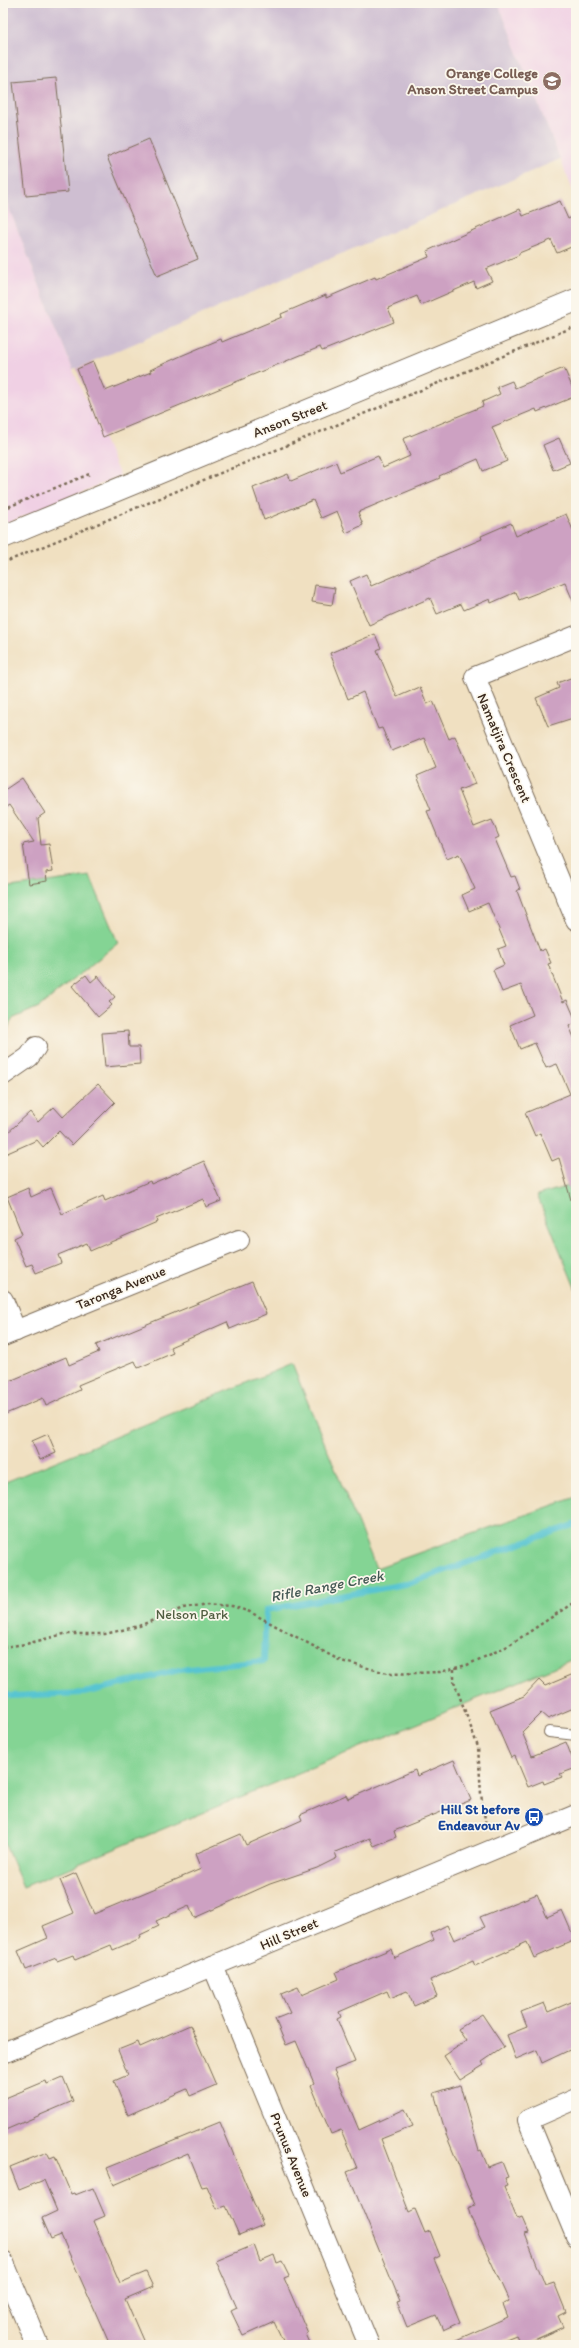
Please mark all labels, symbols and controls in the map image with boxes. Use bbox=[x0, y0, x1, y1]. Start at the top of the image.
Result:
place label: Orange College Anson Street Campus bbox=[407, 65, 538, 98]
school or university icon: Orange College Anson Street Campus bbox=[541, 70, 563, 92]
street label: Anson Street bbox=[250, 396, 330, 442]
street label: Namatjira Crescent bbox=[473, 691, 535, 805]
street label: Taronga Avenue bbox=[74, 1262, 169, 1314]
water label: Rifle Range Creek bbox=[269, 1566, 386, 1606]
park label: Nelson Park bbox=[156, 1606, 228, 1623]
place label: Hill St before Endeavour Av bbox=[438, 1801, 521, 1834]
bus stop icon: Hill St before Endeavour Av bbox=[523, 1806, 545, 1828]
street label: Hill Street bbox=[257, 1914, 321, 1954]
street label: Prunus Avenue bbox=[266, 2110, 316, 2200]

